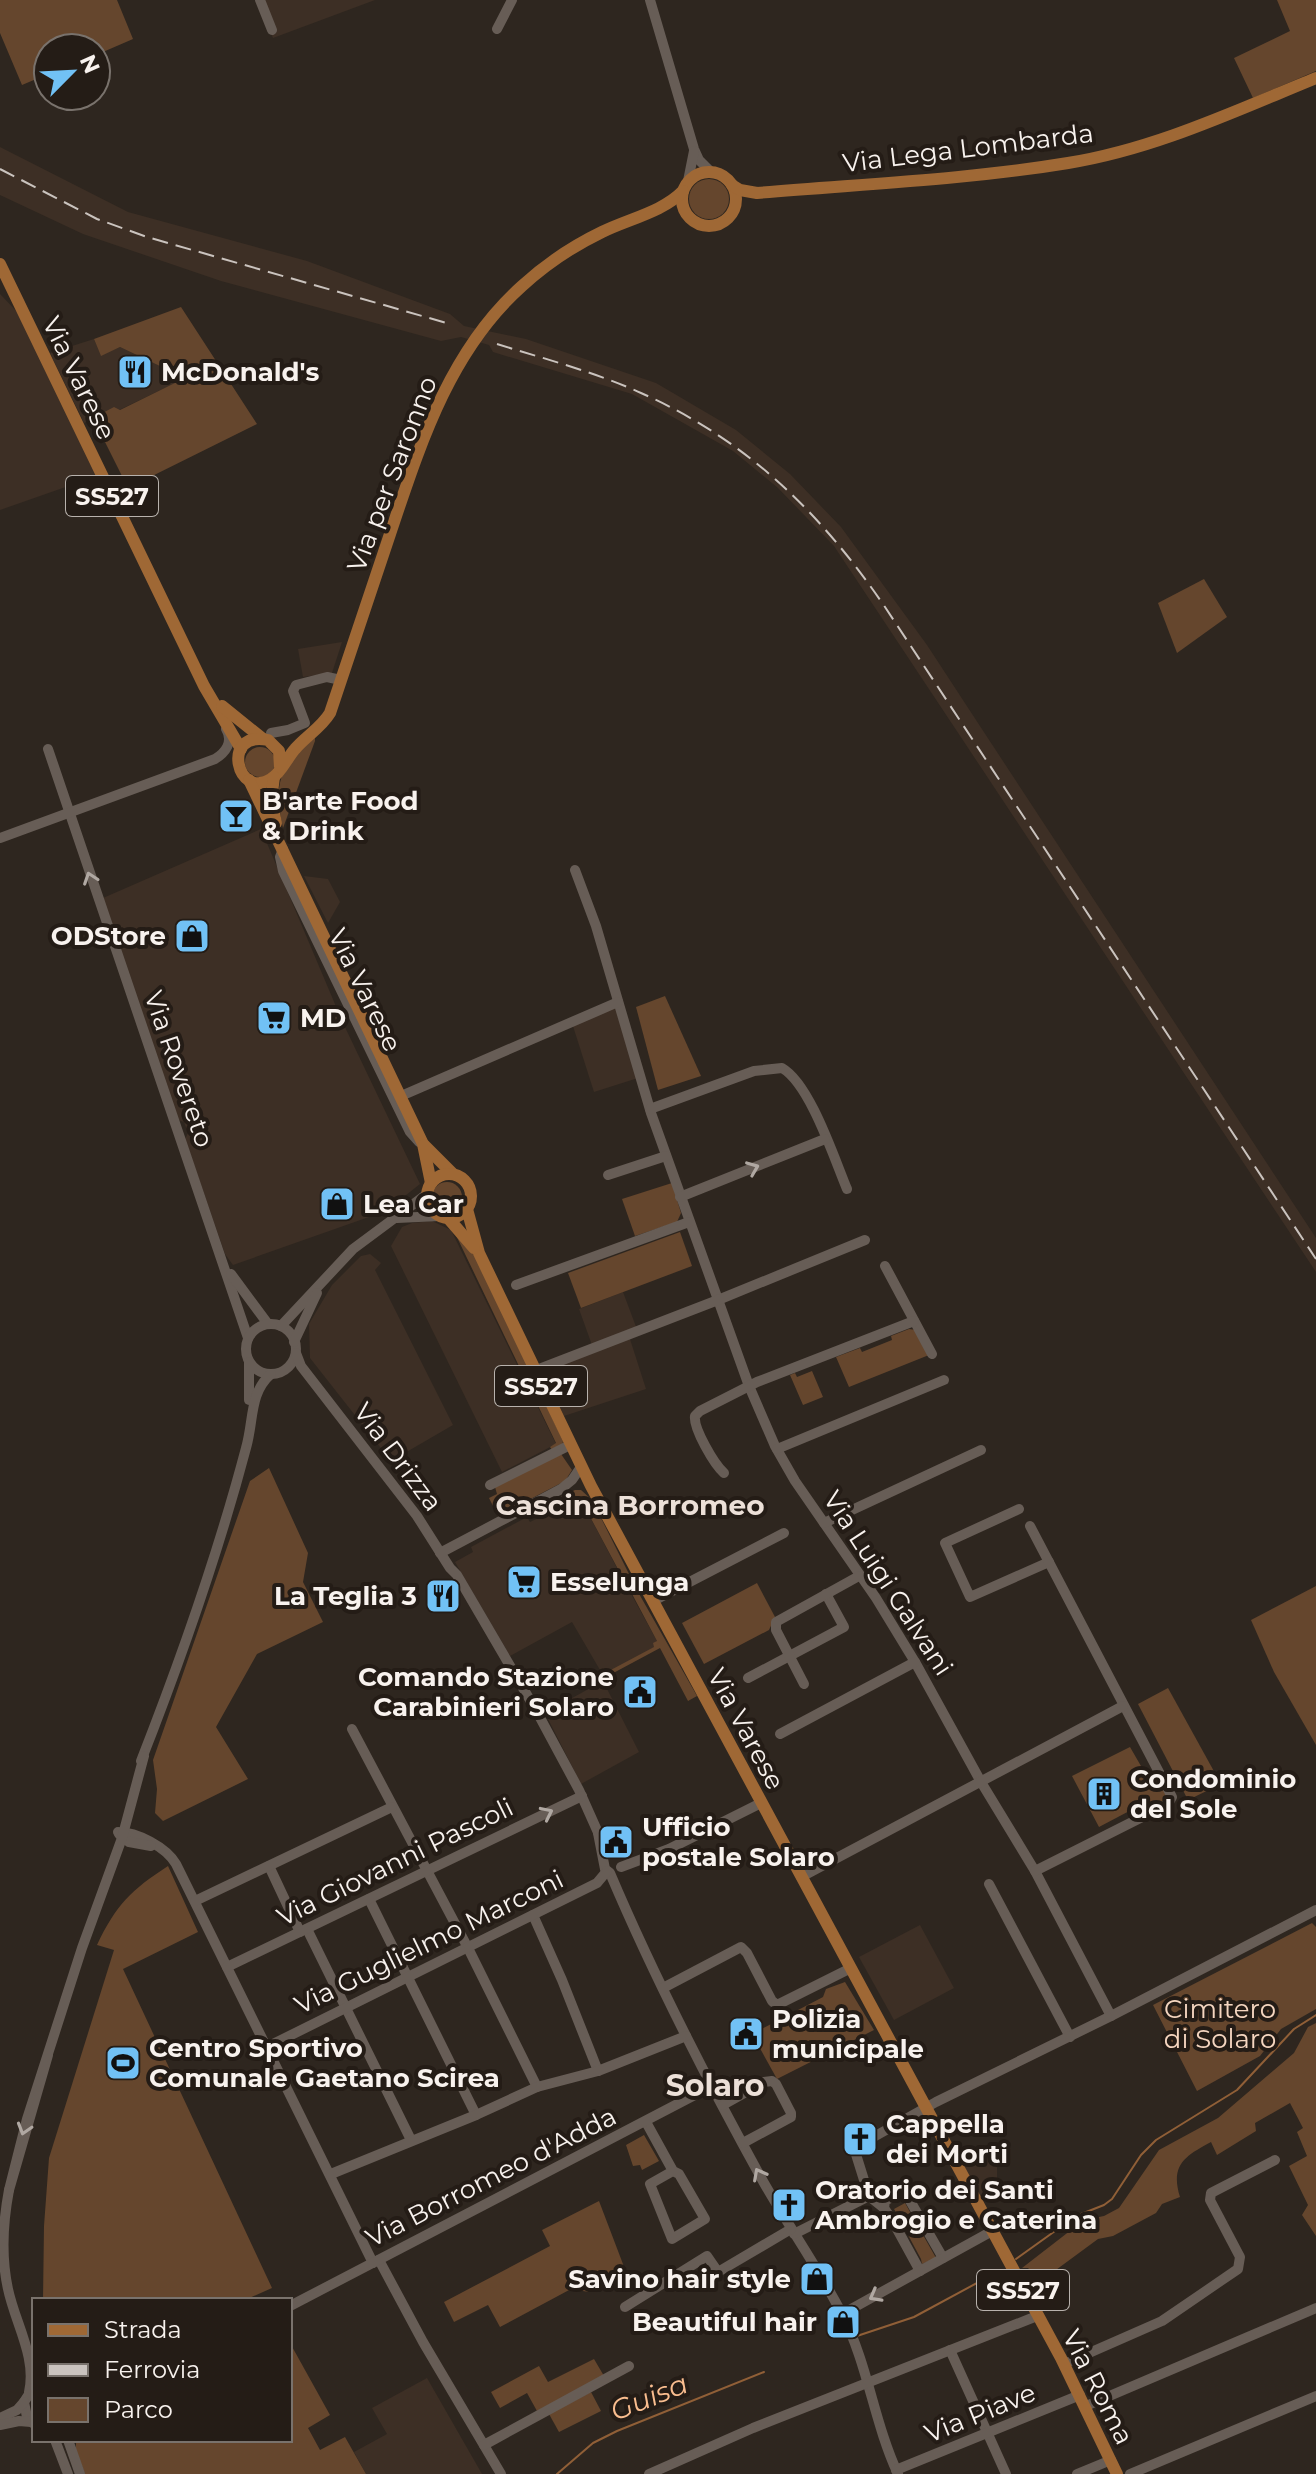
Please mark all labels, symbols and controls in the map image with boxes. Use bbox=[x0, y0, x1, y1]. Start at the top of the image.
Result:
north arrow bbox=[32, 32, 112, 112]
text: N bbox=[74, 50, 106, 78]
street label: Via Lega Lombarda bbox=[841, 117, 1095, 179]
street label: Via Varese bbox=[35, 311, 123, 445]
restaurant icon: McDonald's bbox=[116, 353, 154, 391]
place label: McDonald's bbox=[161, 356, 320, 388]
street label: Via per Saronno bbox=[340, 372, 444, 576]
road number: SS527 bbox=[66, 476, 158, 516]
place label: B'arte Food & Drink bbox=[262, 785, 418, 847]
bar icon: B'arte Food & Drink bbox=[217, 797, 255, 835]
one-way arrow bbox=[84, 871, 100, 885]
shop icon: ODStore bbox=[173, 917, 211, 955]
place label: ODStore bbox=[51, 920, 166, 952]
street label: Via Varese bbox=[321, 923, 409, 1057]
street label: Via Rovereto bbox=[137, 987, 221, 1151]
supermarket icon: MD bbox=[255, 999, 293, 1037]
place label: MD bbox=[300, 1002, 346, 1034]
one-way arrow bbox=[745, 1161, 759, 1178]
shop icon: Lea Car bbox=[318, 1185, 356, 1223]
place label: Lea Car bbox=[363, 1188, 464, 1220]
road number: SS527 bbox=[495, 1366, 587, 1406]
street label: Via Drizza bbox=[347, 1396, 449, 1518]
street label: Via Luigi Galvani bbox=[816, 1485, 960, 1681]
district label: Cascina Borromeo bbox=[495, 1488, 765, 1522]
supermarket icon: Esselunga bbox=[505, 1563, 543, 1601]
place label: Esselunga bbox=[550, 1566, 689, 1598]
restaurant icon: La Teglia 3 bbox=[424, 1577, 462, 1615]
place label: La Teglia 3 bbox=[274, 1580, 417, 1612]
place label: Comando Stazione Carabinieri Solaro bbox=[358, 1661, 614, 1723]
street label: Via Varese bbox=[701, 1663, 791, 1795]
public building icon: Comando Stazione Carabinieri Solaro bbox=[621, 1673, 659, 1711]
place label: Condominio del Sole bbox=[1130, 1763, 1296, 1825]
building icon: Condominio del Sole bbox=[1085, 1775, 1123, 1813]
street label: Via Giovanni Pascoli bbox=[272, 1791, 518, 1933]
one-way arrow bbox=[539, 1807, 553, 1823]
place label: Ufficio postale Solaro bbox=[642, 1811, 835, 1873]
public building icon: Ufficio postale Solaro bbox=[597, 1823, 635, 1861]
street label: Via Guglielmo Marconi bbox=[289, 1863, 569, 2021]
park label: Cimitero di Solaro bbox=[1164, 1993, 1276, 2055]
place label: Polizia municipale bbox=[772, 2003, 924, 2065]
public building icon: Polizia municipale bbox=[727, 2015, 765, 2053]
place label: Centro Sportivo Comunale Gaetano Scirea bbox=[149, 2032, 500, 2094]
sports icon: Centro Sportivo Comunale Gaetano Scirea bbox=[104, 2044, 142, 2082]
district label: Solaro bbox=[666, 2067, 764, 2104]
street label: Via Borromeo d'Adda bbox=[360, 2100, 622, 2254]
place label: Cappella dei Morti bbox=[886, 2108, 1008, 2170]
church icon: Cappella dei Morti bbox=[841, 2120, 879, 2158]
one-way arrow bbox=[17, 2122, 33, 2136]
one-way arrow bbox=[754, 2168, 769, 2183]
place label: Oratorio dei Santi Ambrogio e Caterina bbox=[814, 2174, 1097, 2236]
church icon: Oratorio dei Santi Ambrogio e Caterina bbox=[770, 2186, 808, 2224]
shop icon: Savino hair style bbox=[798, 2260, 836, 2298]
place label: Savino hair style bbox=[568, 2263, 791, 2295]
road number: SS527 bbox=[977, 2270, 1069, 2310]
one-way arrow bbox=[868, 2286, 883, 2301]
legend bbox=[32, 2298, 292, 2442]
shop icon: Beautiful hair bbox=[824, 2303, 862, 2341]
place label: Beautiful hair bbox=[632, 2306, 817, 2338]
text: Strada bbox=[104, 2315, 182, 2344]
street label: Via Roma bbox=[1055, 2324, 1141, 2450]
text: Ferrovia bbox=[104, 2355, 200, 2384]
water label: Guisa bbox=[605, 2366, 693, 2428]
street label: Via Piave bbox=[920, 2376, 1040, 2450]
text: Parco bbox=[104, 2395, 173, 2424]

